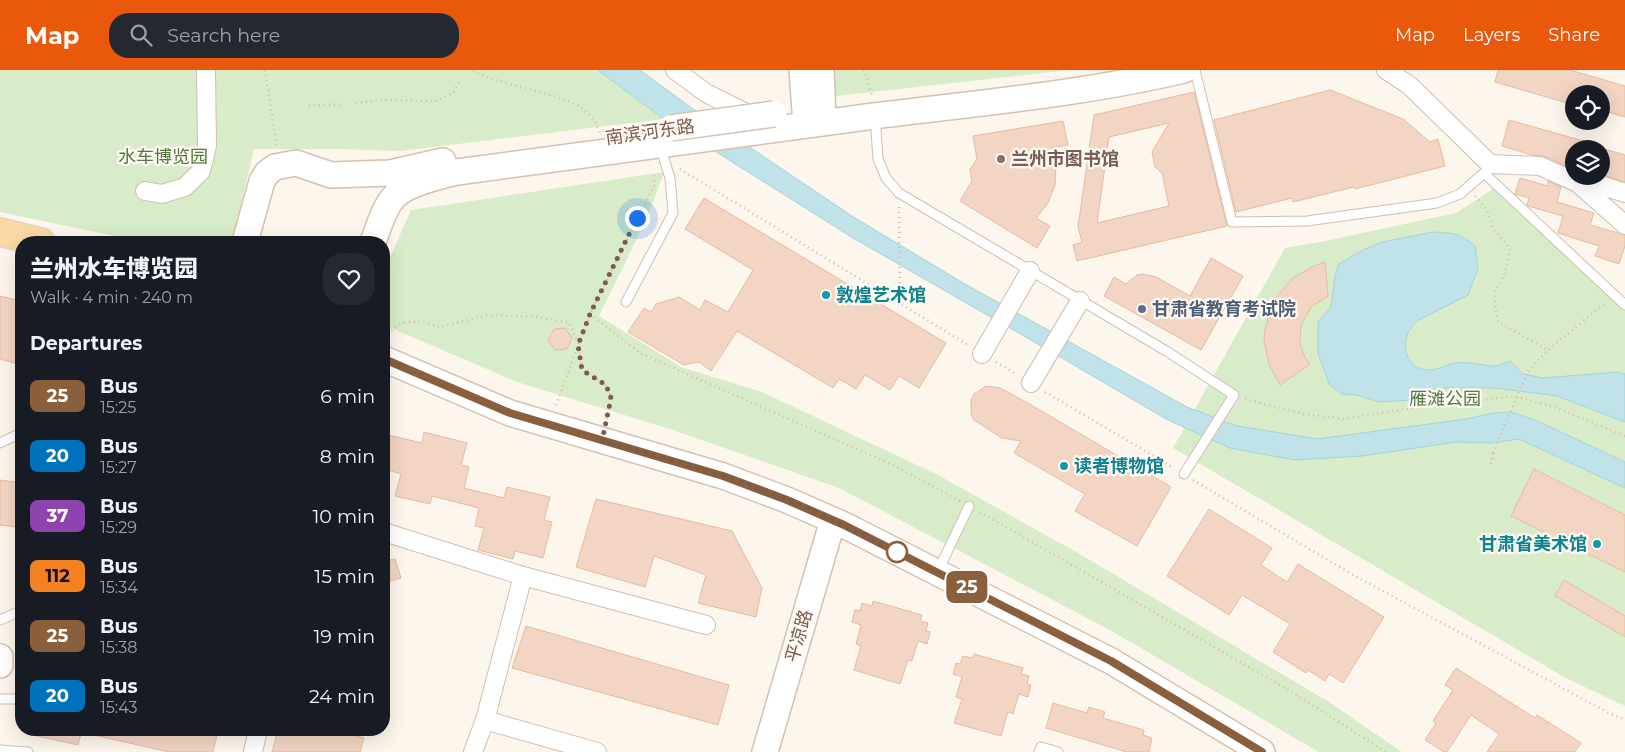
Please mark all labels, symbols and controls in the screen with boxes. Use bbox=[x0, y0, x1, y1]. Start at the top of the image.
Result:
search box bbox=[109, 13, 459, 58]
text: Map bbox=[25, 21, 79, 50]
icon: search bbox=[127, 21, 155, 49]
text: Search here bbox=[167, 24, 280, 47]
text: Map bbox=[1395, 24, 1435, 46]
text: Layers bbox=[1463, 24, 1520, 46]
text: Share bbox=[1548, 24, 1600, 46]
map controls bbox=[1565, 85, 1610, 185]
button: locate bbox=[1565, 85, 1610, 130]
street label: 南滨河东路 bbox=[604, 115, 696, 149]
button: layers bbox=[1565, 140, 1610, 185]
park label: 水车博览园 bbox=[118, 146, 208, 168]
place label: 兰州市图书馆 bbox=[1011, 148, 1119, 170]
marker: 兰州市图书馆 bbox=[995, 153, 1007, 165]
your location bbox=[625, 206, 650, 231]
button: heart bbox=[323, 253, 375, 305]
text: 兰州水车博览园 bbox=[30, 254, 198, 283]
place label: 敦煌艺术馆 bbox=[836, 284, 926, 306]
text: Walk · 4 min · 240 m bbox=[30, 288, 193, 307]
marker: 敦煌艺术馆 bbox=[820, 289, 832, 301]
place label: 甘肃省教育考试院 bbox=[1152, 298, 1296, 320]
marker: 甘肃省教育考试院 bbox=[1136, 303, 1148, 315]
text: Departures bbox=[30, 332, 142, 355]
text: Bus bbox=[100, 375, 138, 398]
text: 25 bbox=[47, 385, 68, 407]
text: 6 min bbox=[320, 385, 375, 408]
park label: 雁滩公园 bbox=[1409, 388, 1481, 410]
text: 15:25 bbox=[100, 398, 136, 417]
text: Bus bbox=[100, 435, 138, 458]
text: 20 bbox=[46, 445, 69, 467]
text: 8 min bbox=[320, 445, 375, 468]
place label: 读者博物馆 bbox=[1074, 455, 1164, 477]
text: 15:27 bbox=[100, 458, 137, 477]
marker: 读者博物馆 bbox=[1058, 460, 1070, 472]
text: Bus bbox=[100, 495, 138, 518]
text: 37 bbox=[47, 505, 68, 527]
text: 10 min bbox=[312, 505, 375, 528]
text: 15:29 bbox=[100, 518, 137, 537]
place label: 甘肃省美术馆 bbox=[1479, 533, 1587, 555]
marker: 甘肃省美术馆 bbox=[1591, 538, 1603, 550]
unlabelled marker bbox=[886, 541, 908, 563]
text: Bus bbox=[100, 555, 138, 578]
text: 112 bbox=[45, 565, 70, 587]
text: 15 min bbox=[314, 565, 375, 588]
line badge: 25 bbox=[944, 571, 990, 603]
text: 25 bbox=[956, 576, 978, 598]
text: 15:34 bbox=[100, 578, 138, 597]
street label: 平凉路 bbox=[781, 607, 817, 665]
text: Bus bbox=[100, 615, 138, 638]
text: 25 bbox=[47, 625, 68, 647]
text: 19 min bbox=[313, 625, 375, 648]
text: 15:38 bbox=[100, 638, 137, 657]
text: Bus bbox=[100, 675, 138, 698]
text: 20 bbox=[46, 685, 69, 707]
text: 24 min bbox=[309, 685, 375, 708]
text: 15:43 bbox=[100, 698, 138, 717]

